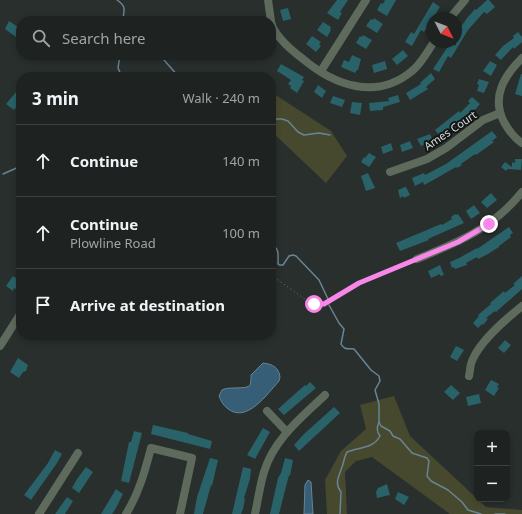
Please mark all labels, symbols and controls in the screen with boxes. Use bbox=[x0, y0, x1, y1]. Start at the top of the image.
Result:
north arrow bbox=[426, 12, 462, 48]
search box bbox=[16, 16, 276, 60]
icon: search bbox=[30, 27, 52, 49]
text: Search here bbox=[62, 28, 145, 48]
text: 3 min bbox=[32, 87, 79, 110]
text: Walk · 240 m bbox=[182, 89, 260, 107]
street label: Ames Court bbox=[421, 107, 479, 153]
icon: ahead bbox=[32, 150, 54, 172]
text: Continue bbox=[70, 151, 138, 171]
text: 140 m bbox=[222, 152, 260, 170]
text: Continue bbox=[70, 214, 138, 234]
route end bbox=[480, 215, 498, 233]
icon: ahead bbox=[32, 222, 54, 244]
text: 100 m bbox=[222, 224, 260, 242]
text: Plowline Road bbox=[70, 234, 156, 252]
icon: arrive bbox=[32, 294, 54, 316]
text: Arrive at destination bbox=[70, 295, 225, 315]
route start bbox=[305, 295, 323, 313]
map controls bbox=[474, 430, 510, 502]
button: + bbox=[474, 430, 510, 466]
button: − bbox=[474, 466, 510, 502]

